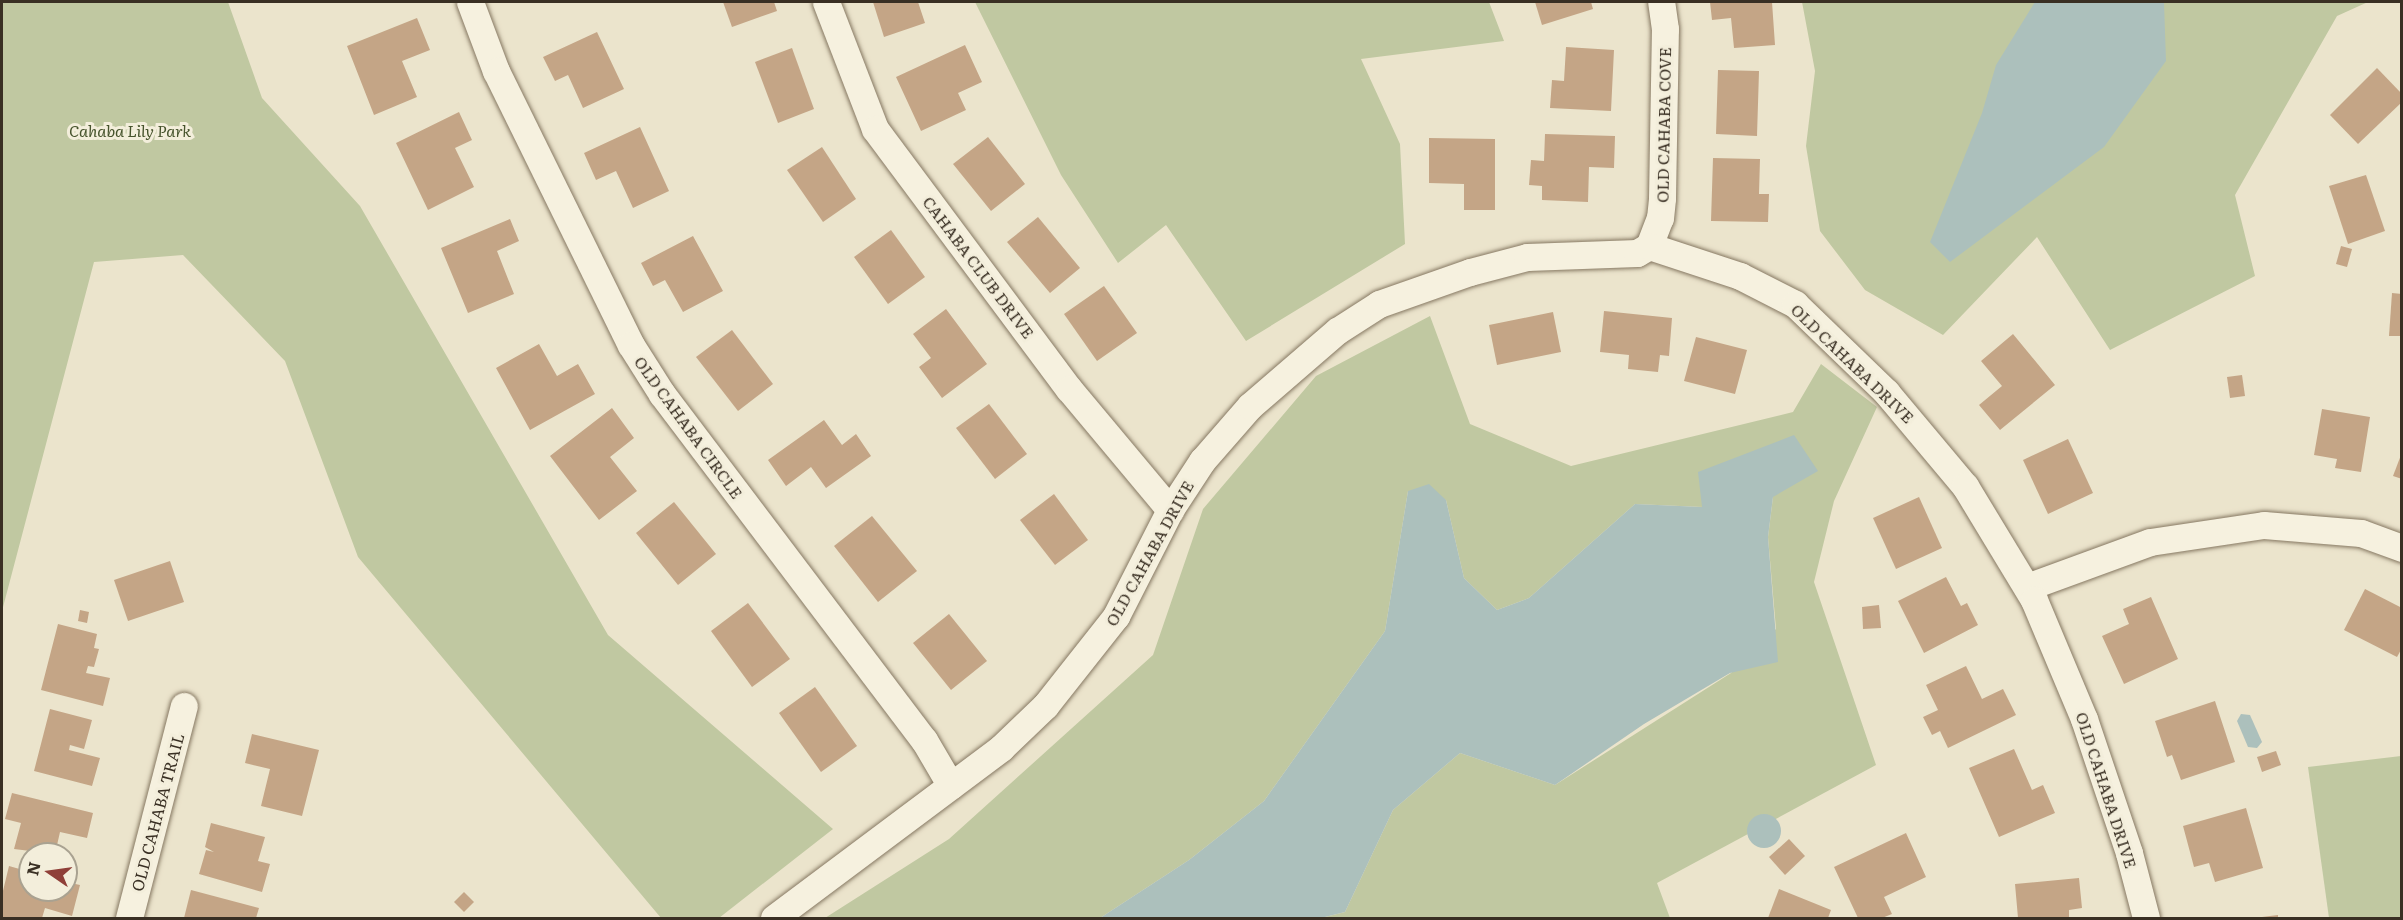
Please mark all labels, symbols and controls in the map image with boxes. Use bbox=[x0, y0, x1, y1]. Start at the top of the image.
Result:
street label: OLD CAHABA COVE bbox=[1652, 47, 1674, 203]
park label: Cahaba Lily Park bbox=[69, 120, 191, 140]
street label: CAHABA CLUB DRIVE bbox=[919, 192, 1039, 342]
street label: OLD CAHABA DRIVE bbox=[1788, 299, 1918, 427]
street label: OLD CAHABA CIRCLE bbox=[631, 352, 747, 502]
street label: OLD CAHABA DRIVE bbox=[1101, 477, 1197, 629]
street label: OLD CAHABA DRIVE bbox=[2073, 709, 2141, 871]
street label: OLD CAHABA TRAIL bbox=[127, 731, 187, 893]
north arrow bbox=[18, 842, 78, 902]
text: N bbox=[19, 859, 46, 878]

